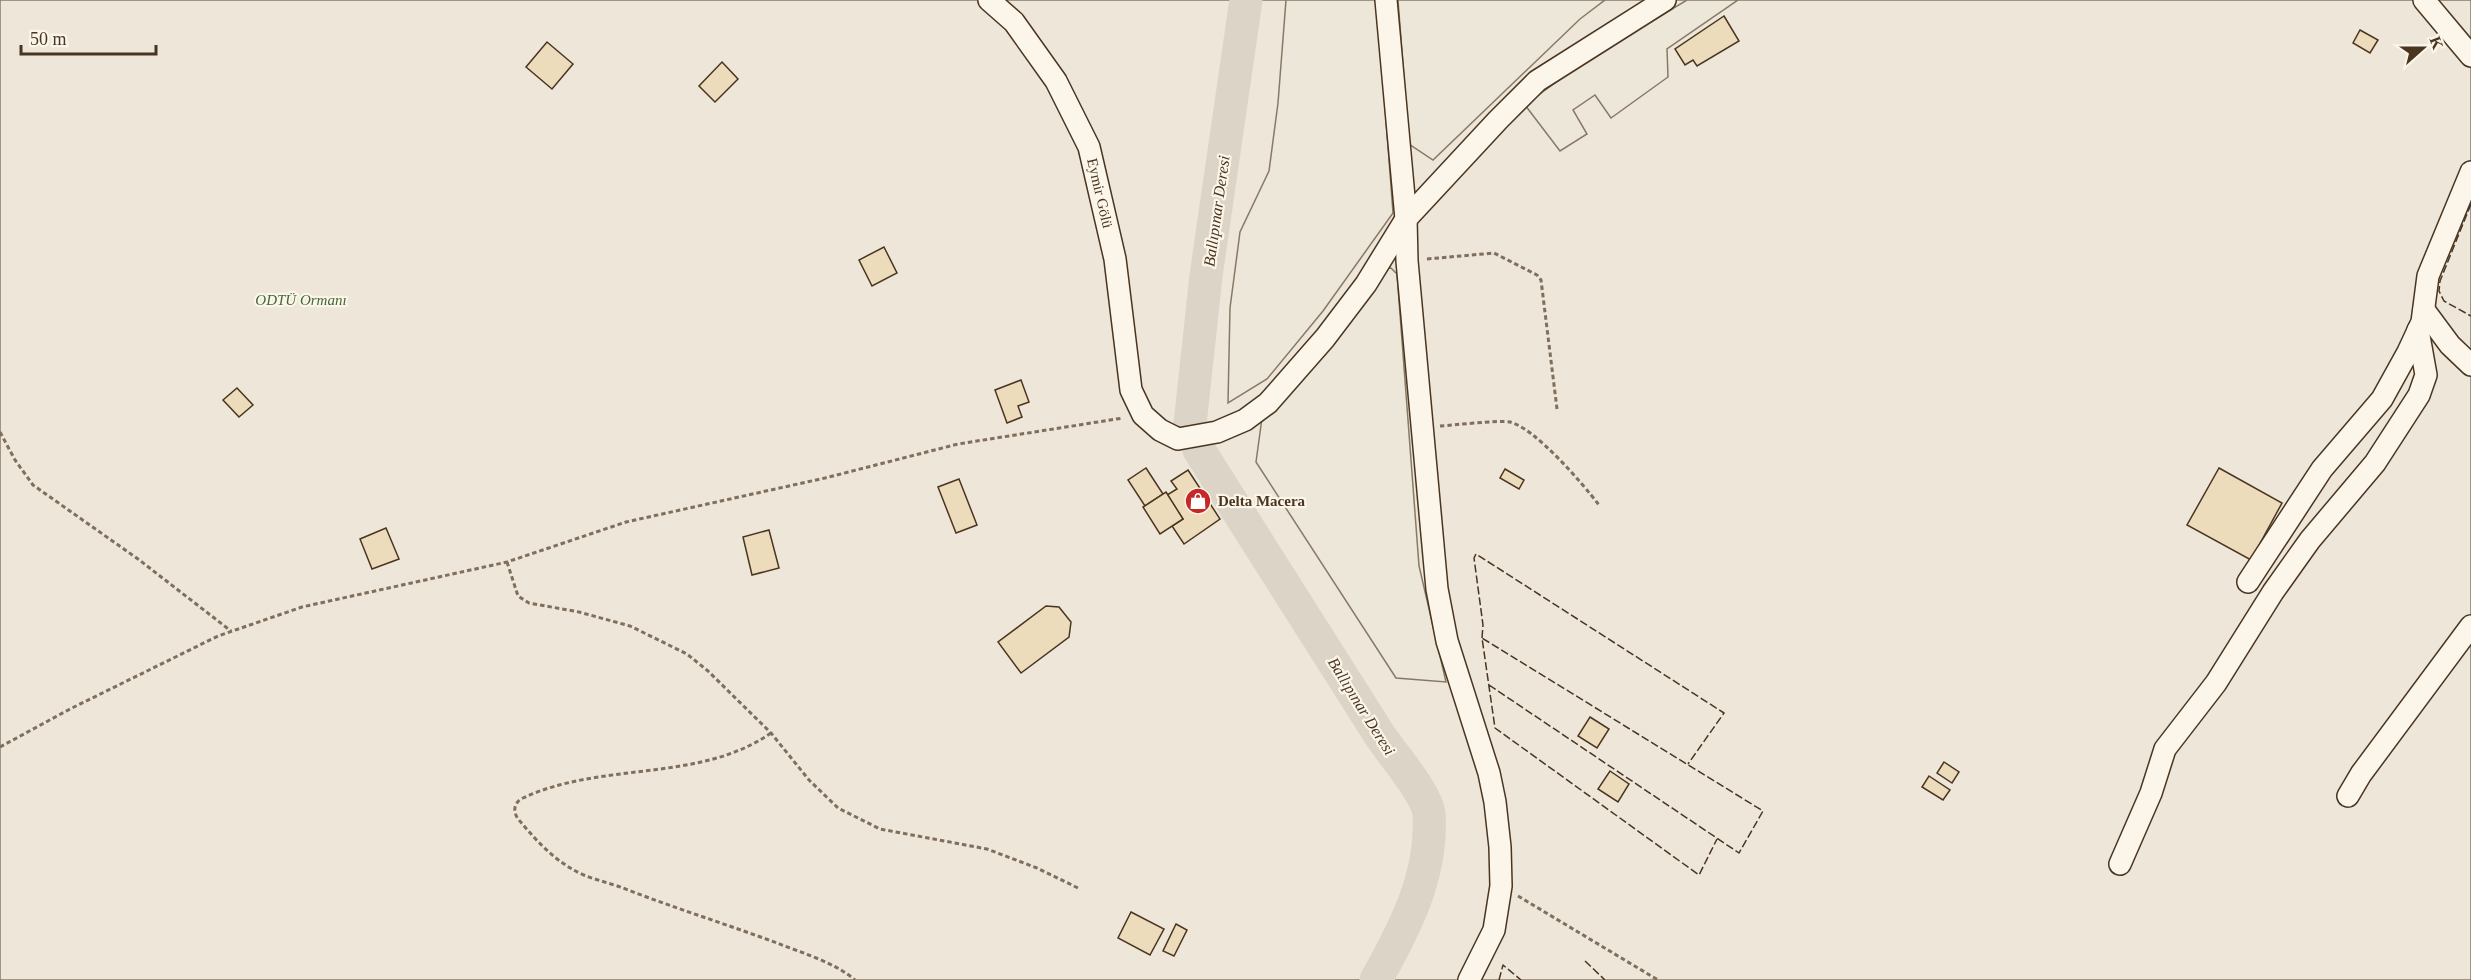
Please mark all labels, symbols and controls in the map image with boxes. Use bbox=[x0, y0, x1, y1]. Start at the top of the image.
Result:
scale bar bbox=[21, 18, 156, 56]
north arrow bbox=[2393, 18, 2453, 78]
text: 50 m bbox=[30, 29, 67, 49]
text: K bbox=[2426, 34, 2447, 52]
water label: Ballıpınar Deresi bbox=[1200, 155, 1234, 268]
street label: Eymir Gölü bbox=[1084, 156, 1116, 230]
park label: ODTÜ Ormanı bbox=[255, 292, 347, 308]
shop icon: Delta Macera bbox=[1183, 486, 1213, 516]
place label: Delta Macera bbox=[1218, 493, 1306, 509]
water label: Ballıpınar Deresi bbox=[1324, 654, 1398, 759]

